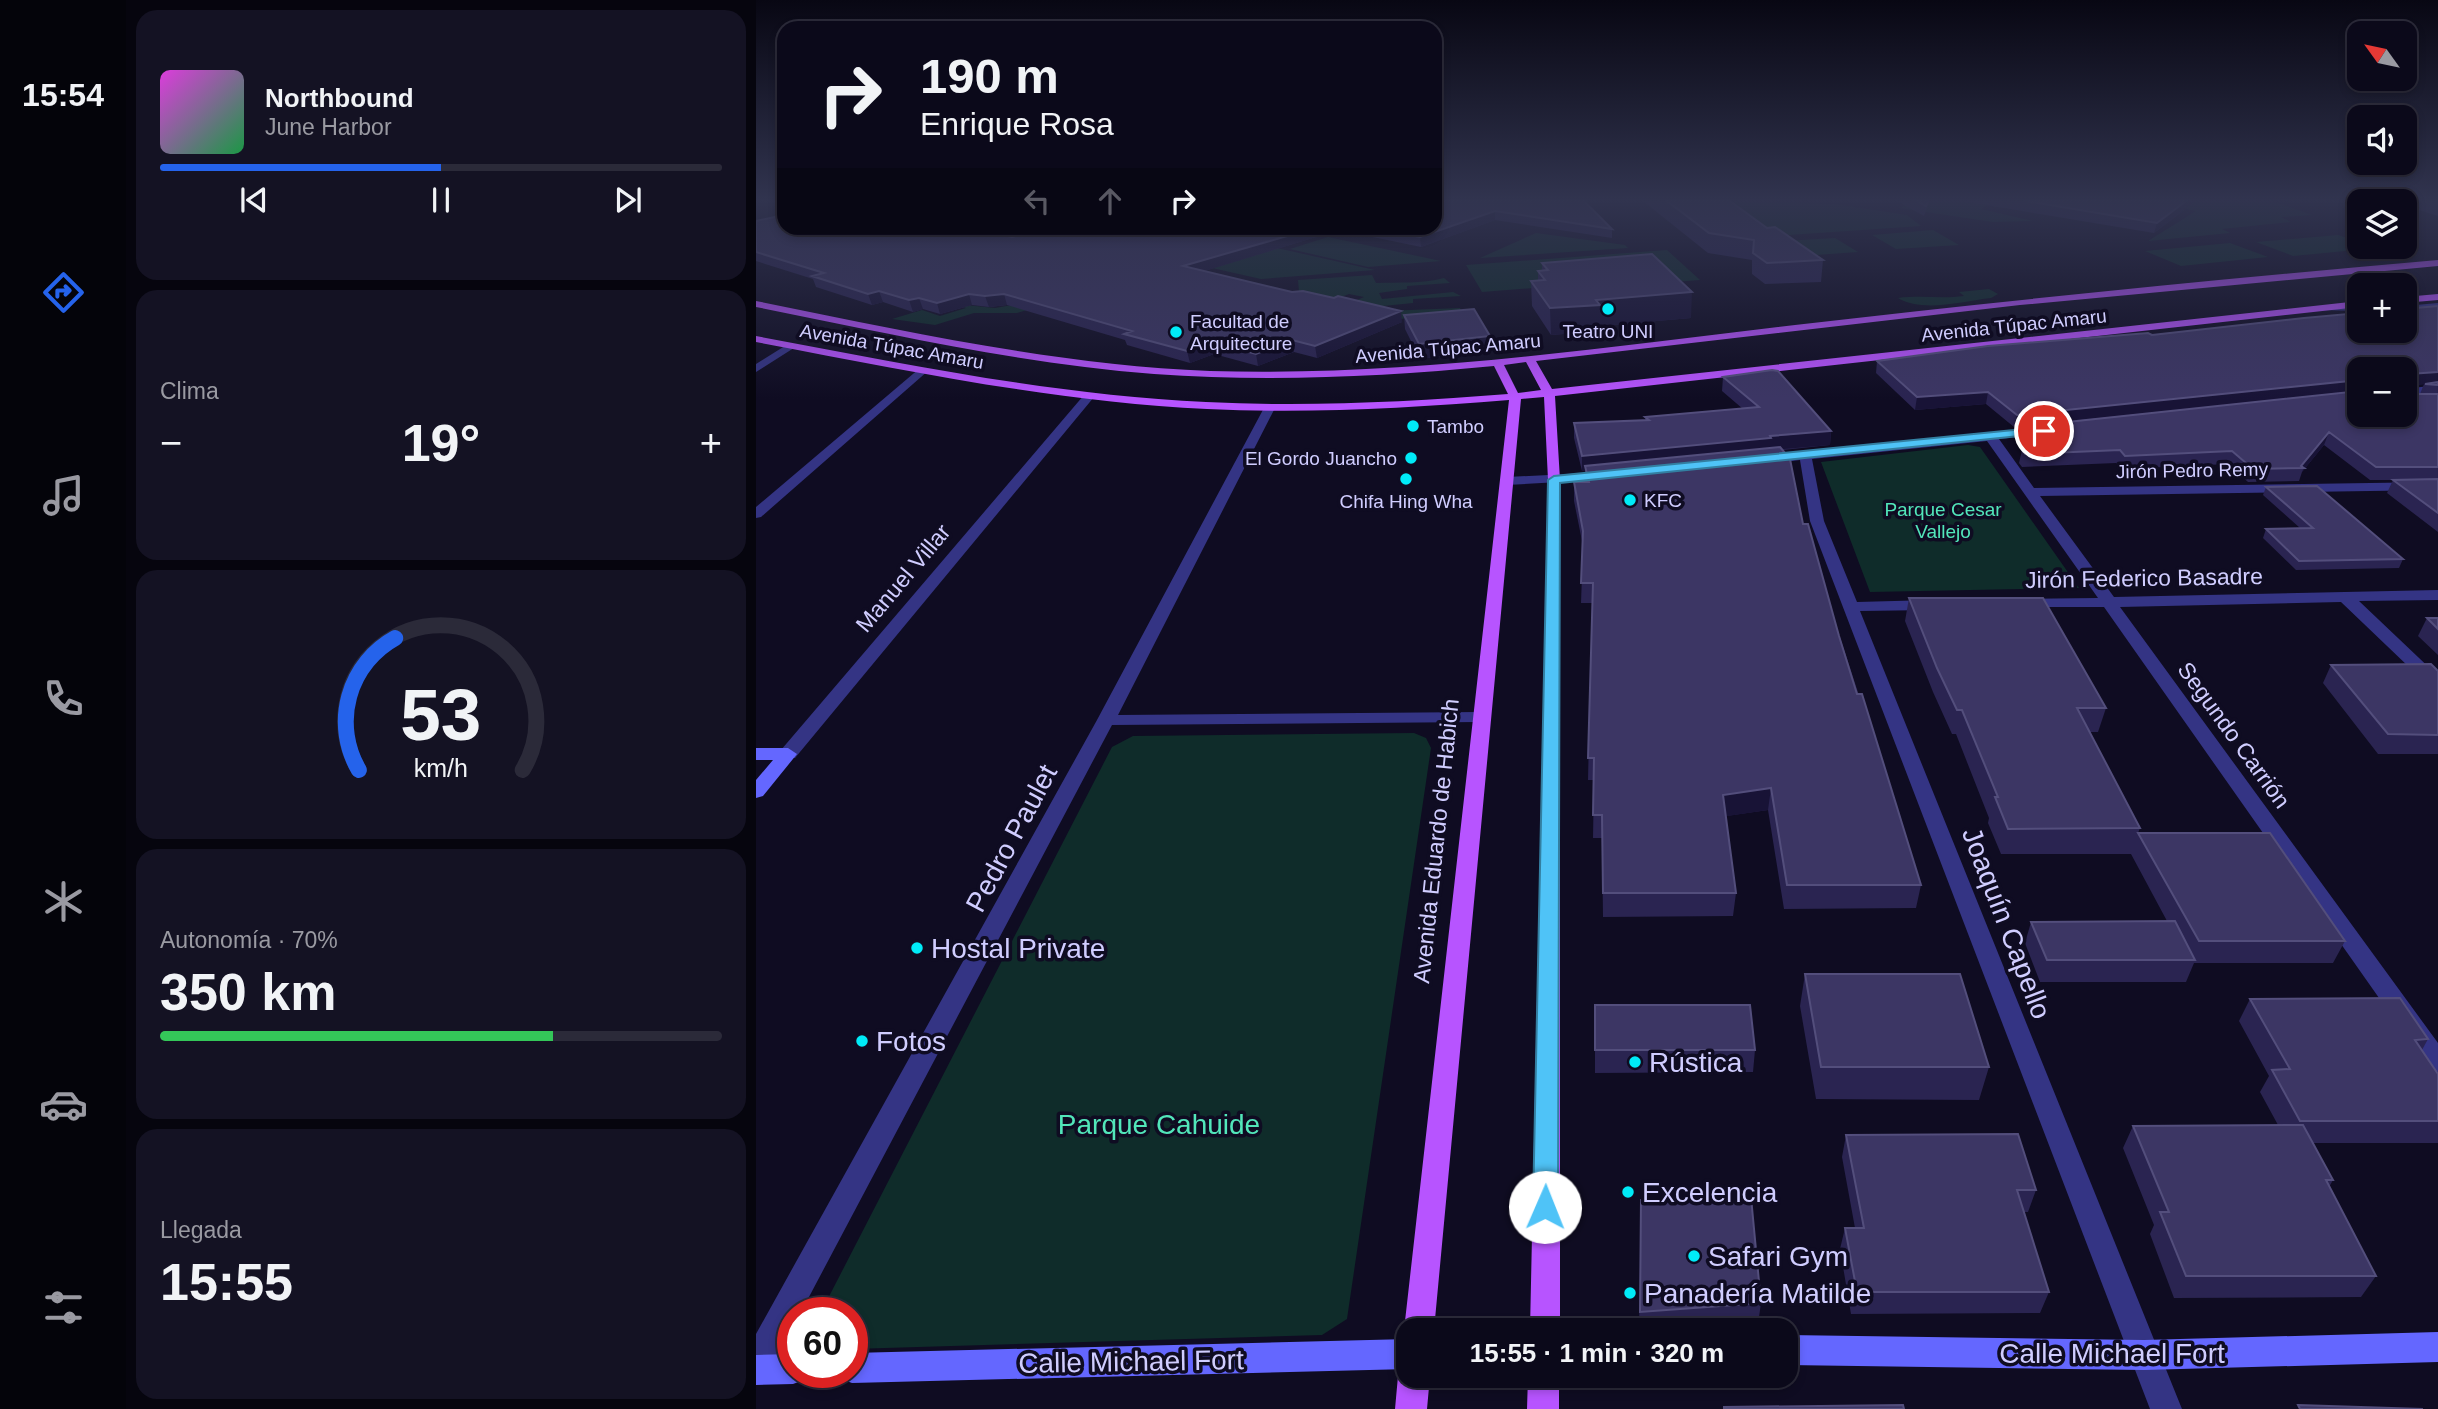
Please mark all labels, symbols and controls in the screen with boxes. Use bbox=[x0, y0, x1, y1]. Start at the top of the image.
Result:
north arrow bbox=[2347, 21, 2417, 91]
map controls bbox=[2347, 21, 2417, 427]
icon: right bbox=[805, 49, 896, 140]
text: 190 m bbox=[920, 49, 1059, 103]
text: 15:54 bbox=[22, 77, 104, 113]
text: Northbound bbox=[265, 83, 414, 113]
button: sound bbox=[2347, 105, 2417, 175]
text: Enrique Rosa bbox=[920, 106, 1114, 142]
text: June Harbor bbox=[265, 114, 392, 140]
icon: previous bbox=[235, 181, 273, 219]
icon: pause bbox=[422, 181, 460, 219]
icon: next bbox=[609, 181, 647, 219]
icon: left bbox=[1018, 182, 1056, 220]
icon: ahead bbox=[1091, 182, 1129, 220]
icon: right bbox=[1164, 182, 1202, 220]
button: layers bbox=[2347, 189, 2417, 259]
icon: directions bbox=[39, 268, 88, 317]
button: + bbox=[2347, 273, 2417, 343]
marker: Teatro UNI bbox=[1600, 301, 1616, 317]
street label: Avenida Túpac Amaru bbox=[1920, 305, 2108, 346]
place label: Facultad de Arquitecture bbox=[1190, 311, 1292, 354]
street label: Avenida Túpac Amaru bbox=[798, 320, 985, 373]
place label: Teatro UNI bbox=[1563, 321, 1653, 342]
marker: Facultad de Arquitecture bbox=[1168, 324, 1184, 340]
street label: Avenida Túpac Amaru bbox=[1354, 330, 1542, 367]
button: − bbox=[2347, 357, 2417, 427]
text: Clima bbox=[160, 378, 219, 404]
pin bbox=[2014, 401, 2074, 461]
icon: arrive bbox=[2025, 412, 2063, 450]
text: 19° bbox=[402, 414, 480, 472]
place label: Tambo bbox=[1427, 416, 1484, 437]
marker: Tambo bbox=[1405, 418, 1421, 434]
text: − bbox=[160, 422, 182, 464]
text: + bbox=[700, 422, 722, 464]
place label: El Gordo Juancho bbox=[1245, 448, 1397, 469]
marker: El Gordo Juancho bbox=[1403, 450, 1419, 466]
street label: Jirón Pedro Remy bbox=[2116, 459, 2269, 482]
icon: music bbox=[39, 471, 88, 520]
marker: Chifa Hing Wha bbox=[1398, 471, 1414, 487]
place label: KFC bbox=[1644, 490, 1682, 511]
place label: Chifa Hing Wha bbox=[1339, 491, 1473, 512]
marker: KFC bbox=[1622, 492, 1638, 508]
park label: Parque Cesar Vallejo bbox=[1884, 499, 2002, 542]
street label: Manuel Villar bbox=[850, 519, 956, 637]
street label: Jirón Federico Basadre bbox=[2025, 563, 2263, 593]
street label: Segundo Carrión bbox=[2172, 657, 2296, 813]
icon: phone bbox=[39, 674, 88, 723]
text: 53 bbox=[401, 675, 481, 756]
street label: Avenida Eduardo de Habich bbox=[1408, 697, 1464, 985]
text: km/h bbox=[414, 754, 468, 782]
street label: Pedro Paulet bbox=[960, 759, 1063, 917]
street label: Joaquín Capello bbox=[1956, 823, 2057, 1023]
icon: climate bbox=[39, 877, 88, 926]
text: Autonomía · 70% bbox=[160, 927, 338, 953]
place label: Hostal Private bbox=[931, 933, 1105, 964]
marker: Hostal Private bbox=[909, 940, 925, 956]
text: 350 km bbox=[160, 963, 336, 1021]
place label: Fotos bbox=[876, 1026, 946, 1057]
marker: Fotos bbox=[854, 1033, 870, 1049]
place label: Rústica bbox=[1649, 1047, 1743, 1078]
marker: Rústica bbox=[1627, 1054, 1643, 1070]
icon: car bbox=[39, 1080, 88, 1129]
park label: Parque Cahuide bbox=[1058, 1109, 1260, 1140]
position arrow bbox=[1508, 1170, 1582, 1244]
place label: Excelencia bbox=[1642, 1177, 1778, 1208]
marker: Excelencia bbox=[1620, 1184, 1636, 1200]
text: Llegada bbox=[160, 1217, 242, 1243]
place label: Safari Gym bbox=[1708, 1241, 1848, 1272]
marker: Safari Gym bbox=[1686, 1248, 1702, 1264]
text: 15:55 bbox=[160, 1253, 293, 1311]
place label: Panadería Matilde bbox=[1644, 1278, 1871, 1309]
icon: filters bbox=[39, 1283, 88, 1332]
marker: Panadería Matilde bbox=[1622, 1285, 1638, 1301]
speed limit sign: 60 bbox=[777, 1297, 868, 1388]
text: 15:55 · 1 min · 320 m bbox=[1470, 1338, 1724, 1368]
street label: Calle Michael Fort bbox=[1999, 1338, 2225, 1369]
street label: Calle Michael Fort bbox=[1018, 1344, 1244, 1379]

